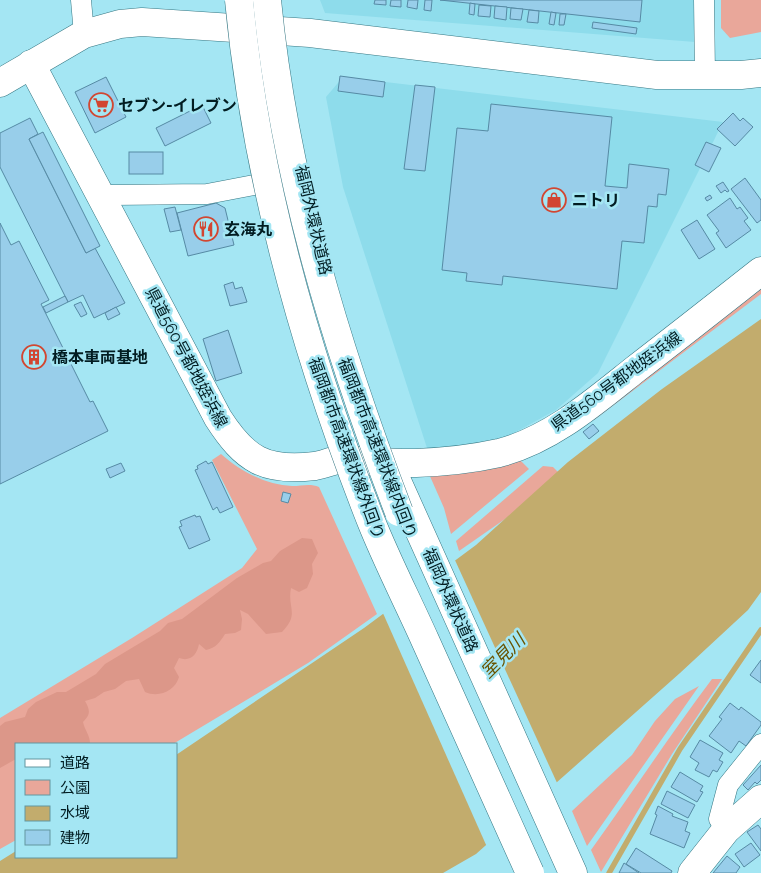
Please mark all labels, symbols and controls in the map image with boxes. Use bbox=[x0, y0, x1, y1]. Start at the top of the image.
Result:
supermarket icon: セブン-イレブン bbox=[88, 92, 114, 118]
place label: セブン-イレブン bbox=[118, 96, 237, 115]
street label: 福岡外環状道路 bbox=[292, 163, 335, 277]
shop icon: ニトリ bbox=[541, 187, 567, 213]
place label: ニトリ bbox=[572, 191, 620, 210]
restaurant icon: 玄海丸 bbox=[193, 216, 219, 242]
place label: 玄海丸 bbox=[224, 220, 272, 239]
street label: 県道560号都地姪浜線 bbox=[142, 284, 232, 431]
street label: 県道560号都地姪浜線 bbox=[548, 328, 685, 435]
building icon: 橋本車両基地 bbox=[21, 344, 47, 370]
place label: 橋本車両基地 bbox=[52, 348, 148, 367]
street label: 福岡都市高速環状線外回り bbox=[305, 355, 388, 542]
street label: 福岡都市高速環状線内回り bbox=[334, 355, 421, 541]
street label: 福岡外環状道路 bbox=[419, 545, 482, 655]
water label: 室見川 bbox=[476, 628, 531, 682]
legend bbox=[15, 743, 178, 858]
text: 道路 bbox=[60, 754, 90, 772]
text: 公園 bbox=[60, 779, 90, 797]
text: 水域 bbox=[60, 804, 90, 822]
text: 建物 bbox=[60, 829, 90, 847]

